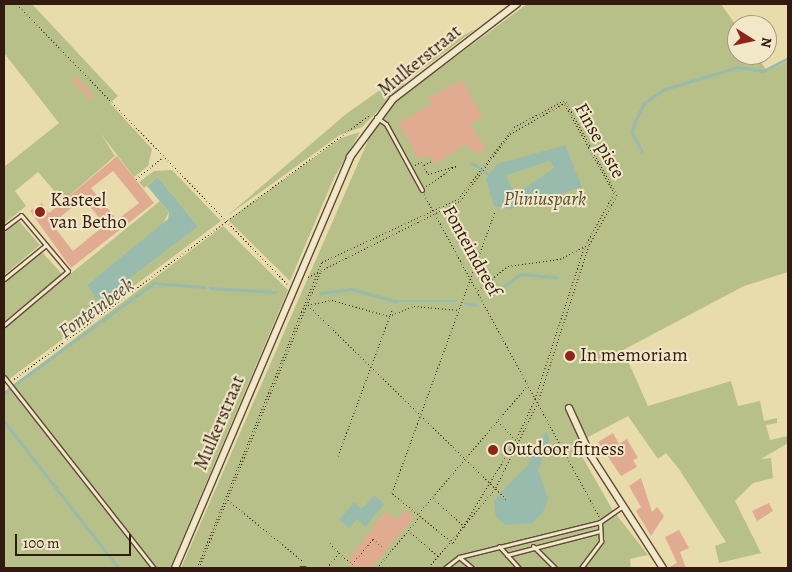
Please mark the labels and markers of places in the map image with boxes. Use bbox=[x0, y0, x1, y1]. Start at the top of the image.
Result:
place label: Kasteel van Betho bbox=[50, 190, 127, 234]
marker: Kasteel van Betho bbox=[34, 206, 46, 218]
place label: In memoriam bbox=[580, 345, 688, 367]
marker: In memoriam bbox=[564, 350, 576, 362]
place label: Outdoor fitness bbox=[503, 439, 624, 461]
marker: Outdoor fitness bbox=[487, 444, 499, 456]

